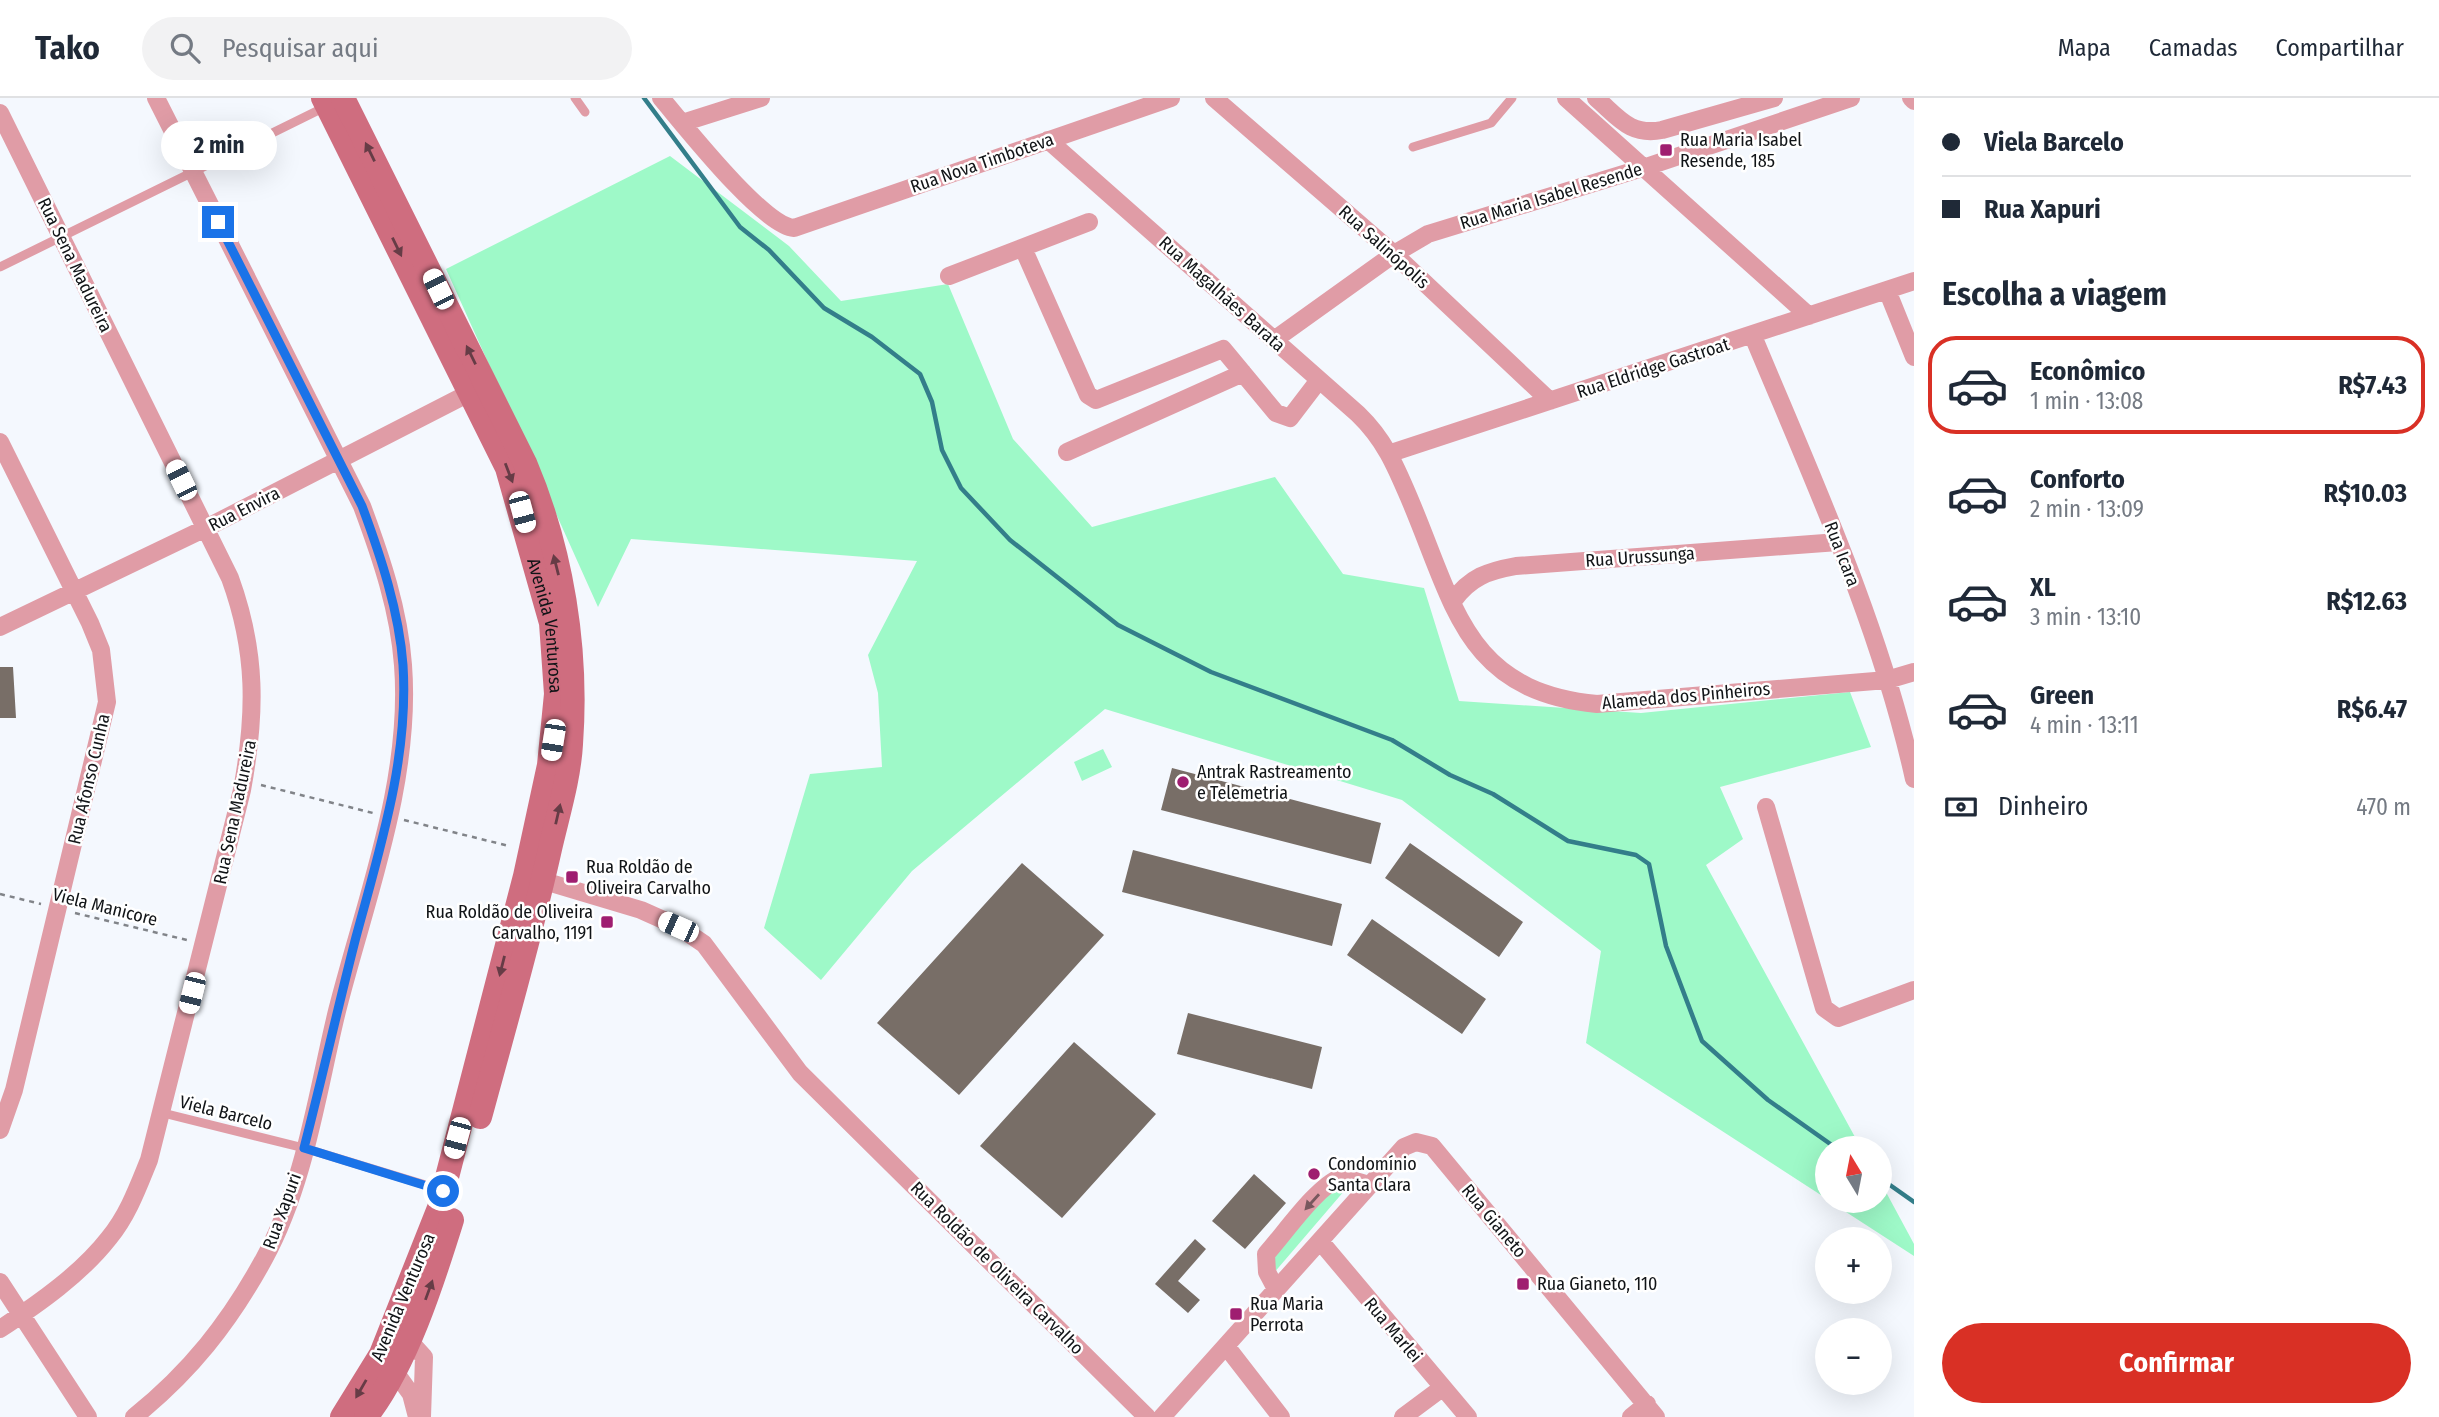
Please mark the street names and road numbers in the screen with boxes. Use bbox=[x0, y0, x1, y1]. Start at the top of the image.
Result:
street label: Rua Nova Timboteva bbox=[907, 128, 1057, 198]
street label: Rua Maria Isabel Resende bbox=[1457, 158, 1645, 234]
street label: Rua Sena Madureira bbox=[33, 194, 117, 336]
street label: Rua Salinópolis bbox=[1334, 201, 1434, 294]
street label: Rua Magalhães Barata bbox=[1154, 232, 1290, 357]
street label: Rua Eldridge Gastroat bbox=[1574, 333, 1732, 403]
street label: Rua Envira bbox=[205, 482, 283, 536]
street label: Rua Icara bbox=[1820, 518, 1864, 590]
street label: Rua Urussunga bbox=[1585, 542, 1696, 572]
street label: Avenida Venturosa bbox=[522, 556, 567, 694]
street label: Alameda dos Pinheiros bbox=[1601, 678, 1771, 714]
street label: Rua Afonso Cunha bbox=[63, 711, 115, 846]
street label: Rua Sena Madureira bbox=[209, 738, 261, 886]
street label: Viela Manicore bbox=[50, 883, 160, 931]
street label: Viela Barcelo bbox=[177, 1091, 275, 1135]
street label: Rua Xapuri bbox=[258, 1170, 306, 1252]
street label: Rua Roldão de Oliveira Carvalho bbox=[906, 1177, 1088, 1359]
street label: Rua Gianeto bbox=[1457, 1180, 1531, 1262]
street label: Avenida Venturosa bbox=[366, 1229, 440, 1364]
street label: Rua Marlei bbox=[1359, 1293, 1427, 1367]

